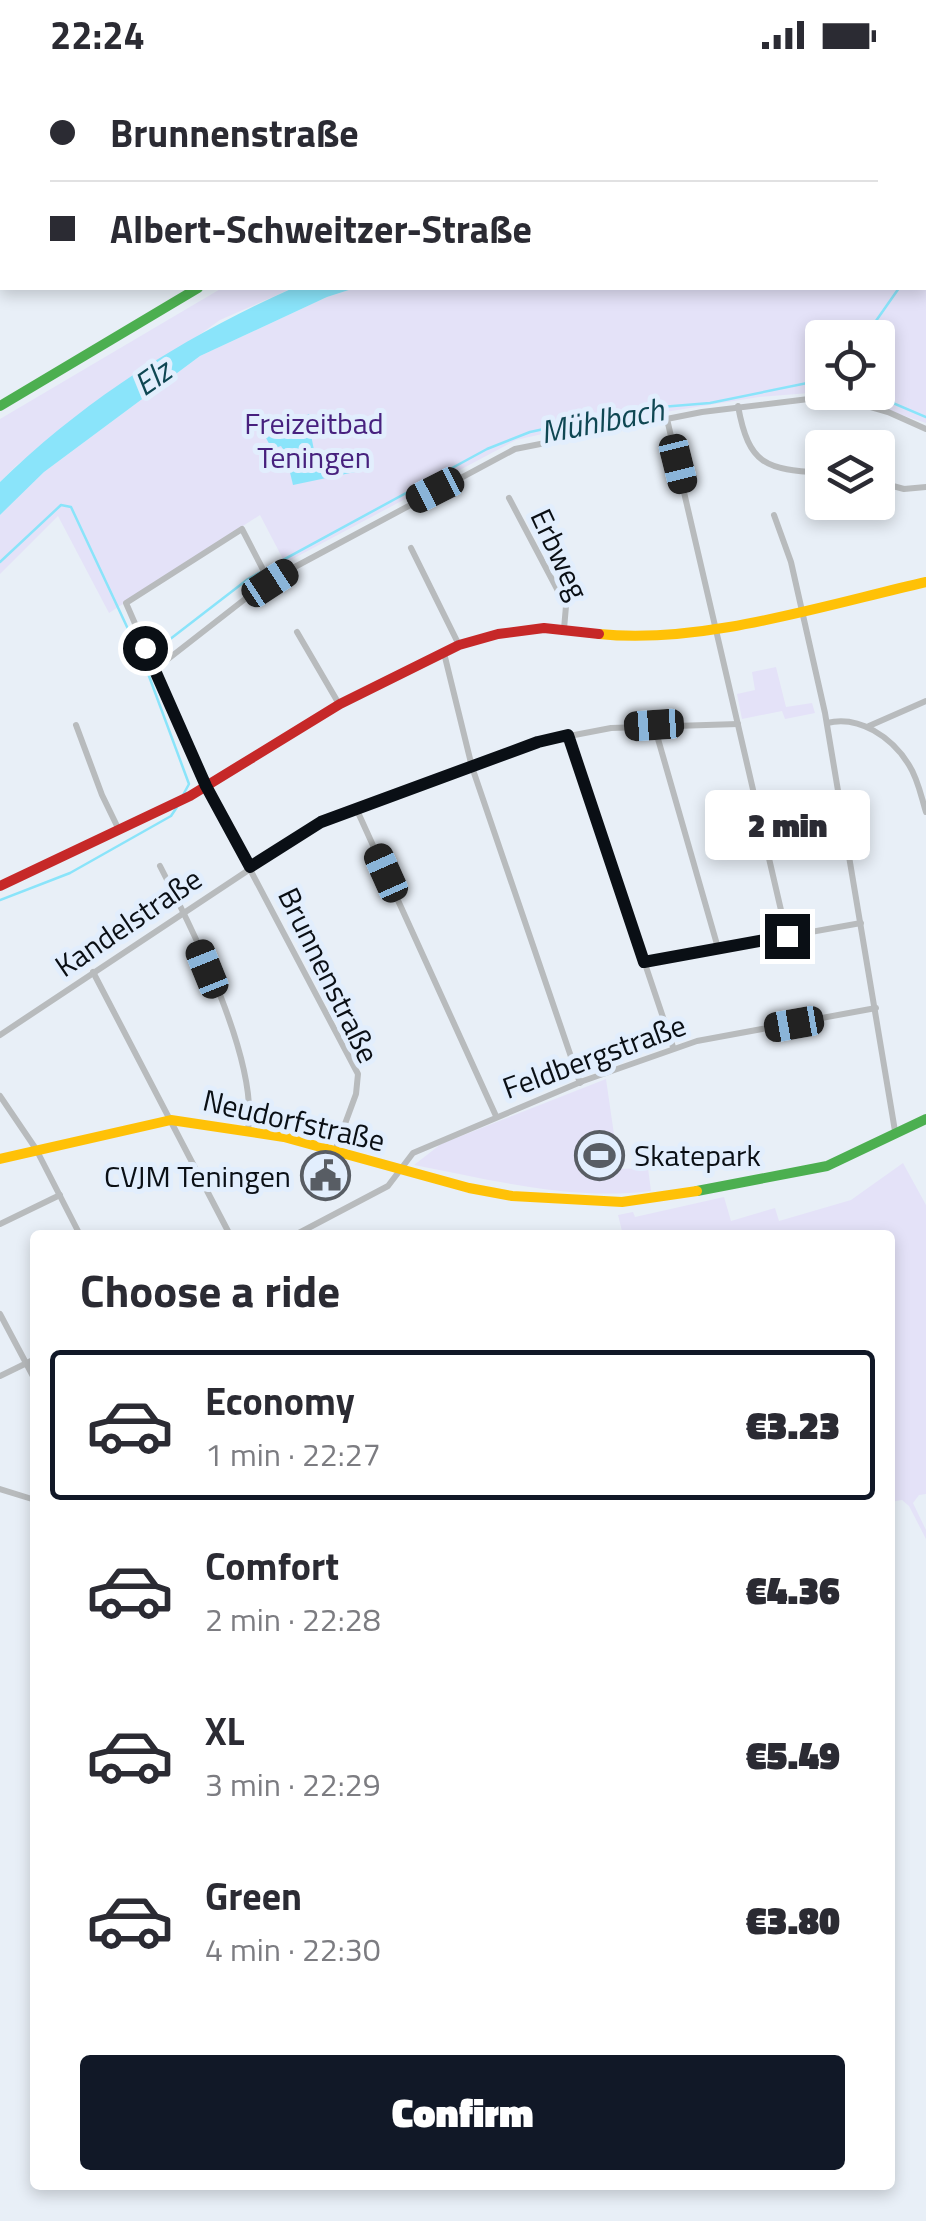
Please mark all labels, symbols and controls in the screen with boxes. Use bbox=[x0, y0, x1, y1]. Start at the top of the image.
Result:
text: 22:24 bbox=[50, 6, 145, 64]
text: Brunnenstraße bbox=[110, 104, 359, 162]
text: Albert-Schweitzer-Straße bbox=[110, 200, 532, 258]
map controls bbox=[805, 320, 895, 520]
button: locate bbox=[805, 320, 895, 410]
water label: Elz bbox=[123, 345, 183, 407]
water label: Mühlbach bbox=[536, 384, 669, 455]
park label: Freizeitbad Teningen bbox=[244, 400, 384, 480]
button: layers bbox=[805, 430, 895, 520]
car bbox=[656, 431, 700, 497]
car bbox=[401, 463, 469, 517]
street label: Erbweg bbox=[519, 501, 601, 607]
car bbox=[237, 554, 303, 612]
route start bbox=[123, 626, 168, 671]
car bbox=[623, 708, 685, 742]
callout: 2 min bbox=[704, 791, 870, 861]
text: 2 min bbox=[748, 801, 827, 849]
car bbox=[360, 839, 412, 907]
street label: Kandelstraße bbox=[45, 856, 211, 988]
street label: Brunnenstraße bbox=[267, 879, 391, 1071]
route end bbox=[765, 914, 810, 959]
car bbox=[182, 936, 232, 1002]
street label: Feldbergstraße bbox=[496, 1002, 692, 1110]
car bbox=[762, 1004, 826, 1044]
street label: Neudorfstraße bbox=[198, 1077, 390, 1163]
sports icon: Skatepark bbox=[573, 1129, 625, 1181]
place label: Skatepark bbox=[634, 1132, 761, 1178]
public building icon: CVJM Teningen bbox=[300, 1150, 352, 1202]
place label: CVJM Teningen bbox=[104, 1153, 291, 1199]
text: Choose a ride bbox=[80, 1256, 340, 1324]
text: Economy bbox=[205, 1372, 355, 1430]
icon: car bbox=[85, 1380, 175, 1470]
text: €3.23 bbox=[746, 1396, 840, 1454]
text: 1 min · 22:27 bbox=[205, 1430, 381, 1478]
text: Comfort bbox=[205, 1537, 339, 1595]
icon: car bbox=[85, 1545, 175, 1635]
text: €4.36 bbox=[746, 1561, 840, 1619]
text: 2 min · 22:28 bbox=[205, 1595, 381, 1643]
text: XL bbox=[205, 1702, 245, 1760]
icon: car bbox=[85, 1710, 175, 1800]
text: €5.49 bbox=[746, 1726, 840, 1784]
text: 3 min · 22:29 bbox=[205, 1760, 381, 1808]
text: Green bbox=[205, 1867, 302, 1925]
icon: car bbox=[85, 1875, 175, 1965]
text: €3.80 bbox=[746, 1891, 840, 1949]
text: 4 min · 22:30 bbox=[205, 1925, 381, 1973]
button: Confirm bbox=[80, 2055, 845, 2170]

